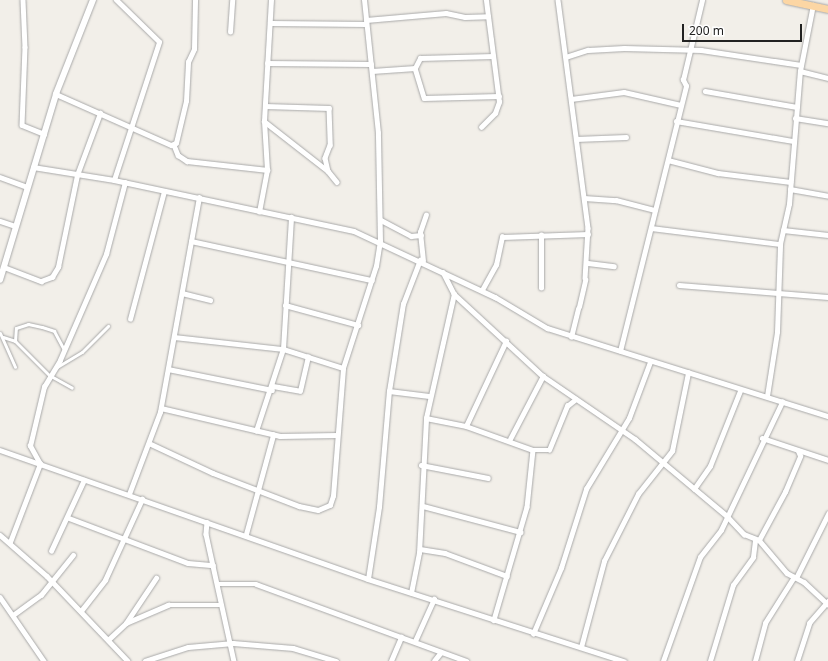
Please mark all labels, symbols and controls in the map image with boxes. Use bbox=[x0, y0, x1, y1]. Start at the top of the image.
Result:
scale bar bbox=[684, 16, 804, 42]
text: 200 m bbox=[689, 22, 724, 39]

